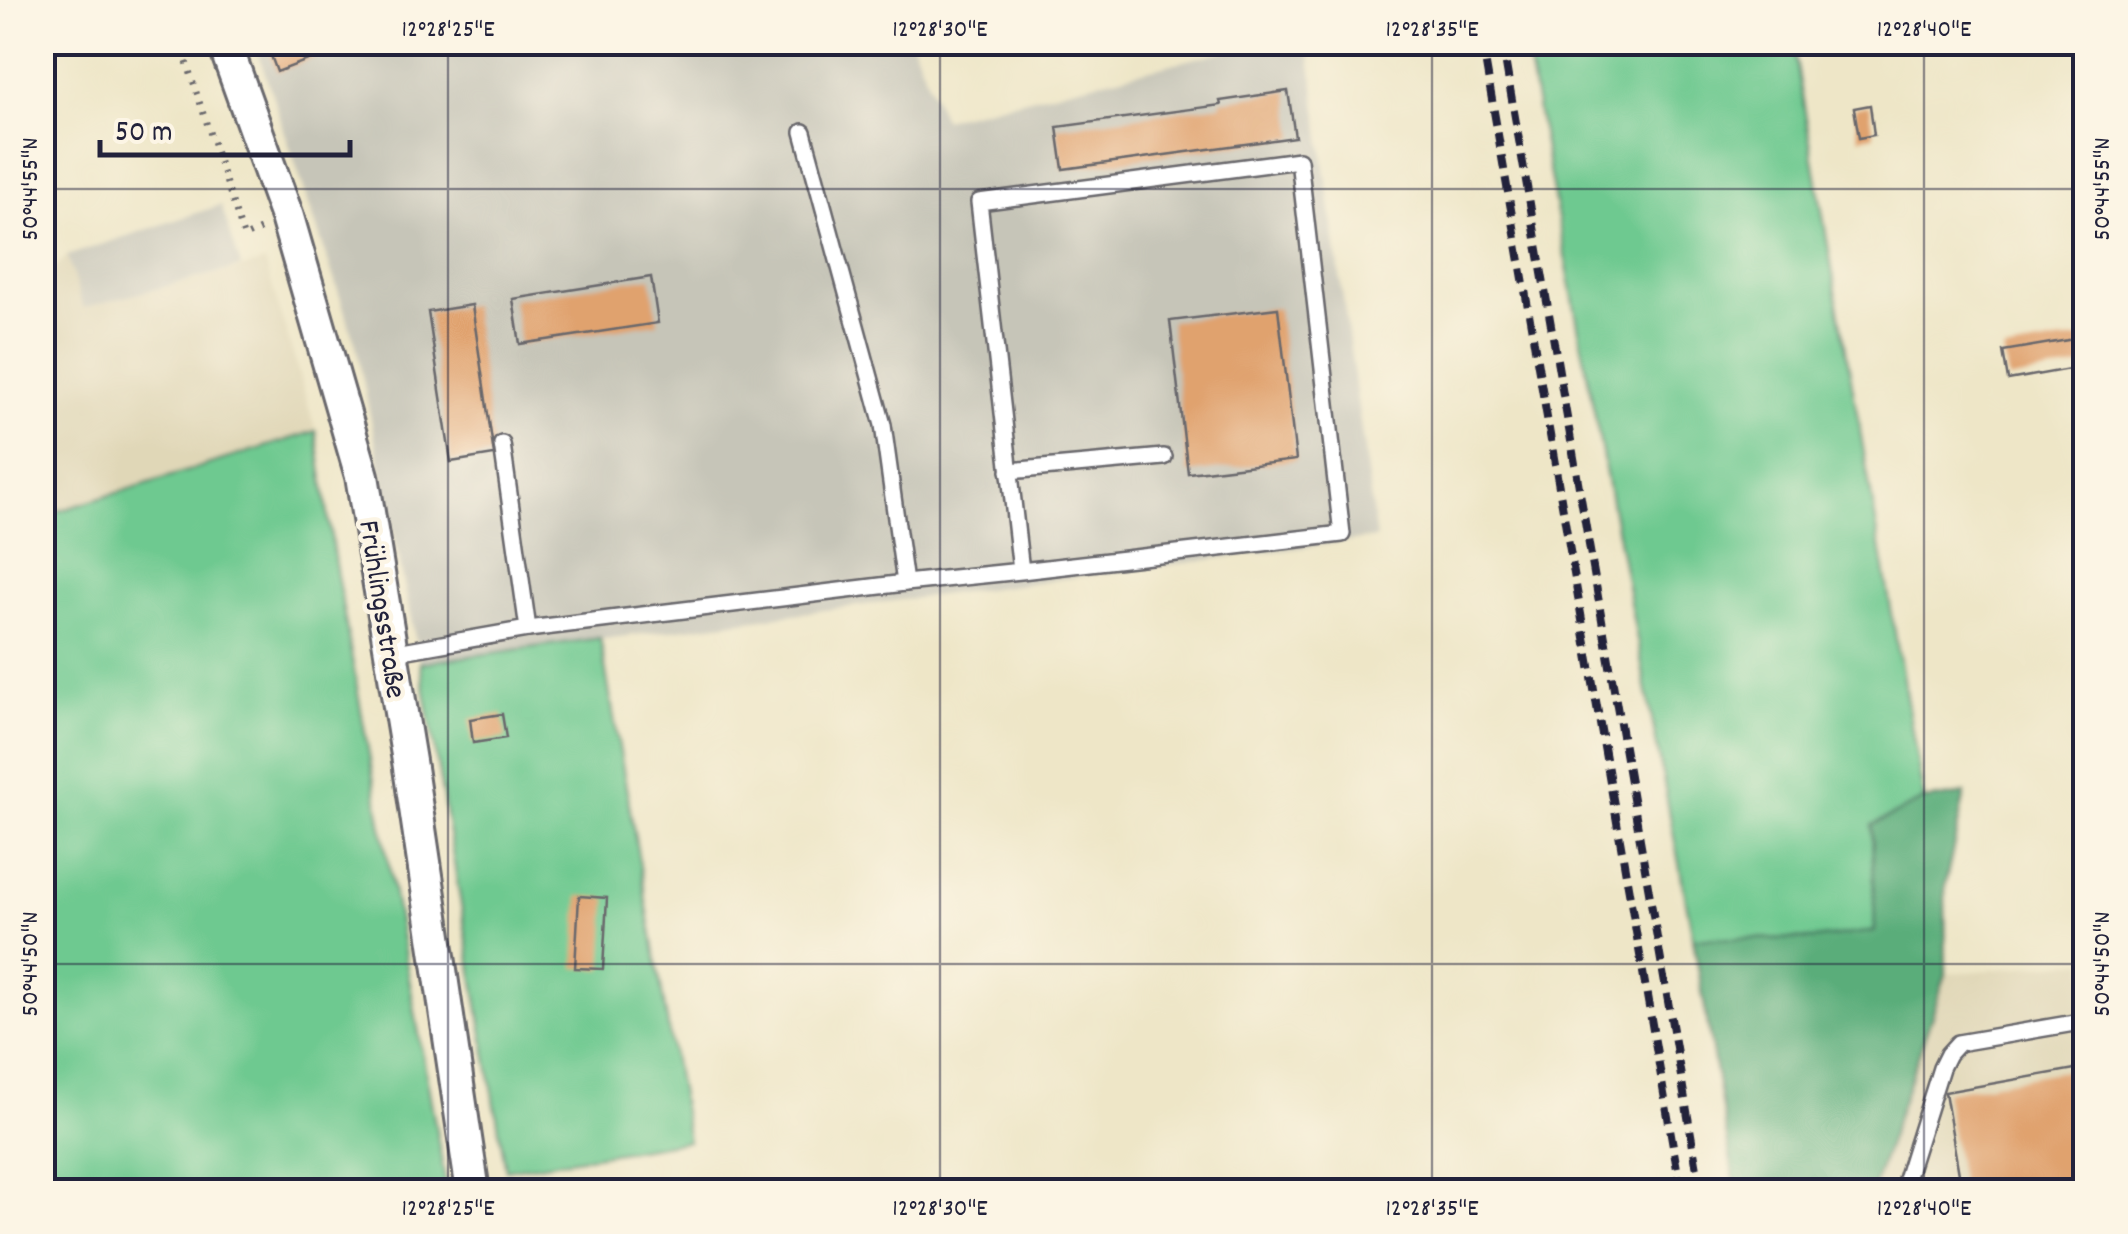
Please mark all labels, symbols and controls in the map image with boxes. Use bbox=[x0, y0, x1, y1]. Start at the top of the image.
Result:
text: 12°28'25"E bbox=[401, 13, 495, 49]
text: 12°28'30"E bbox=[892, 13, 988, 49]
text: 12°28'35"E bbox=[1385, 13, 1479, 49]
text: 12°28'40"E bbox=[1877, 13, 1972, 49]
scale bar bbox=[100, 95, 350, 157]
text: 50 m bbox=[115, 113, 173, 156]
text: 50°44'55"N bbox=[14, 137, 50, 241]
text: 50°44'55"N bbox=[2086, 137, 2122, 241]
street label: Frühlingsstraße bbox=[344, 518, 415, 702]
text: 50°44'50"N bbox=[14, 911, 50, 1017]
text: 50°44'50"N bbox=[2086, 911, 2122, 1017]
text: 12°28'25"E bbox=[401, 1192, 495, 1228]
text: 12°28'30"E bbox=[892, 1192, 988, 1228]
text: 12°28'35"E bbox=[1385, 1192, 1479, 1228]
text: 12°28'40"E bbox=[1877, 1192, 1972, 1228]

